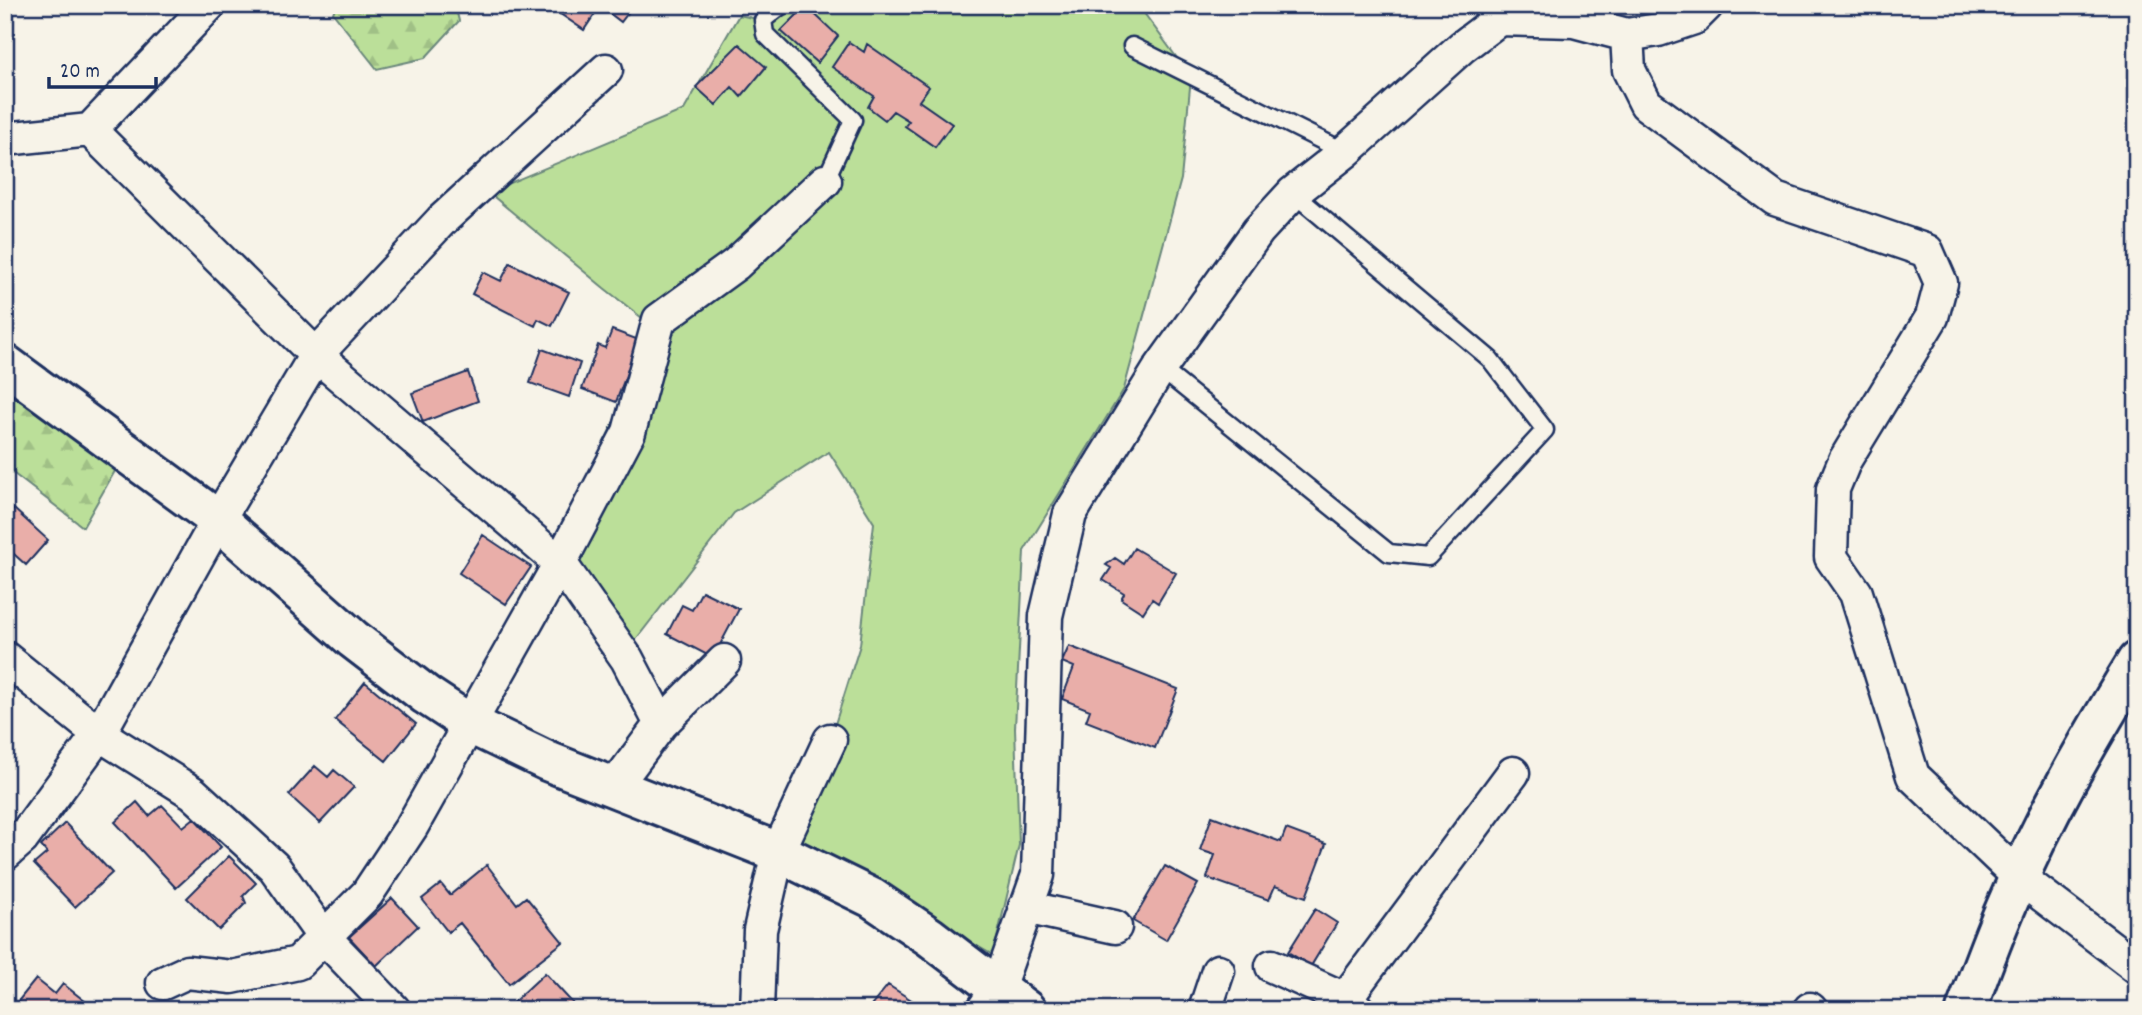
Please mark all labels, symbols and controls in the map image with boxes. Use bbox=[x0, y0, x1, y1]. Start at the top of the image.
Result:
scale bar bbox=[49, 46, 156, 90]
text: 20 m bbox=[60, 58, 100, 88]

